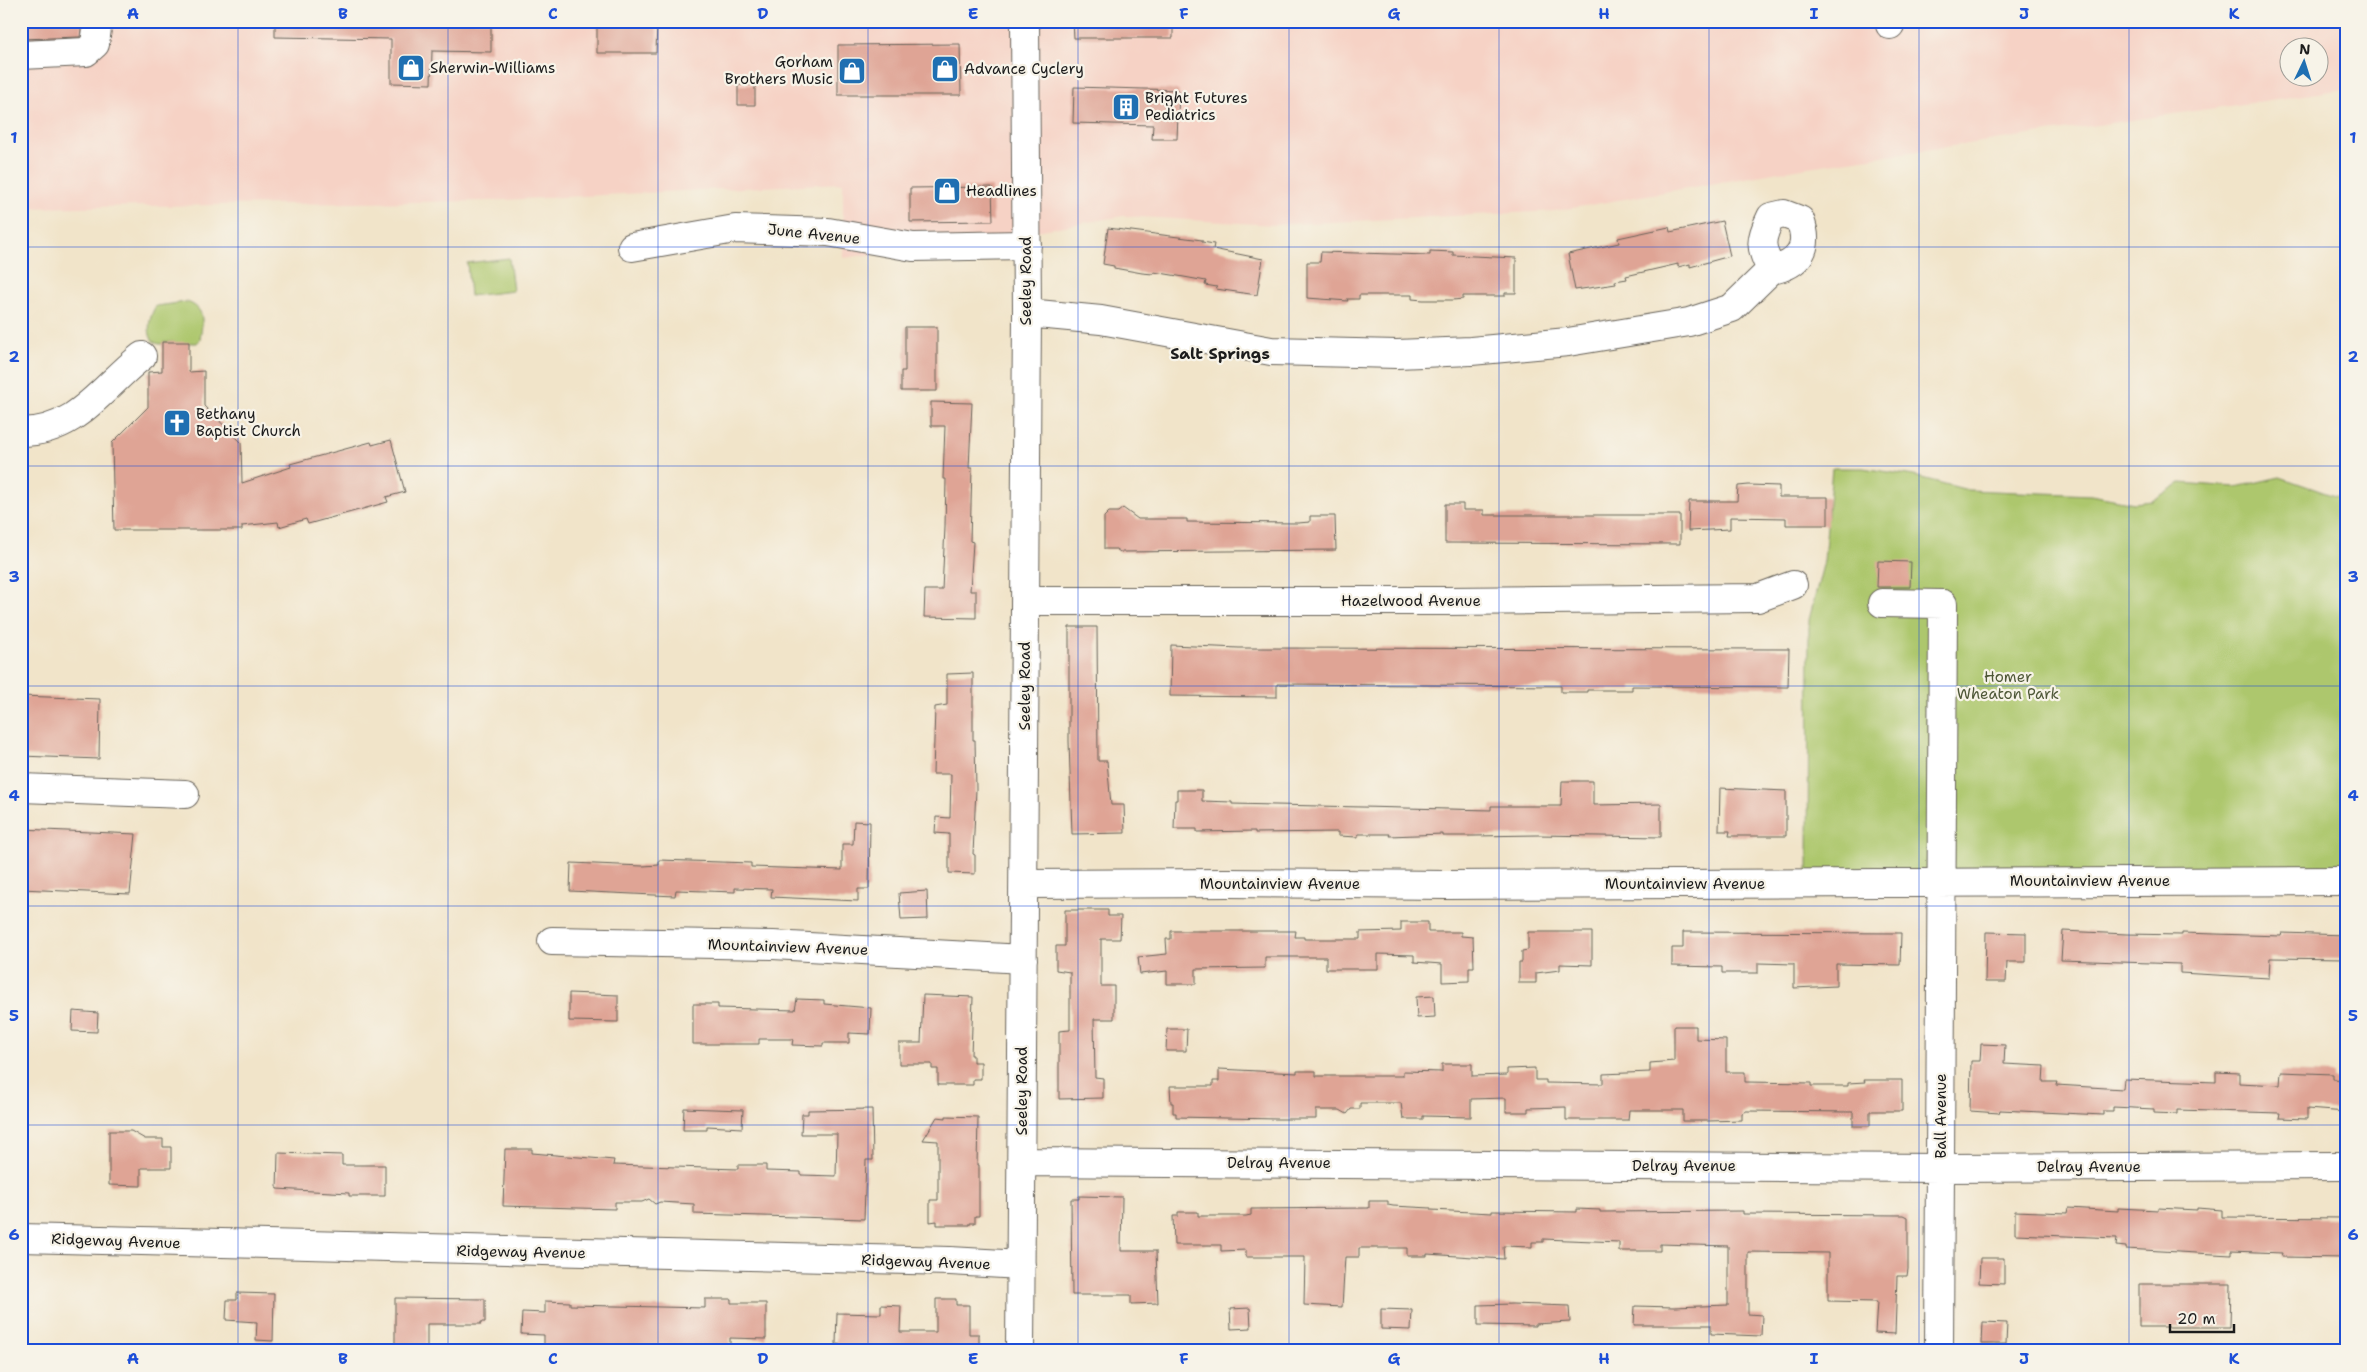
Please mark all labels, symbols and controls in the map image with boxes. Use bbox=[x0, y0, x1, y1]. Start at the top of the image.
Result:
text: A bbox=[127, 3, 139, 24]
text: B bbox=[338, 3, 348, 24]
text: C bbox=[548, 3, 558, 24]
text: D bbox=[757, 3, 769, 24]
text: E bbox=[968, 3, 978, 24]
text: F bbox=[1179, 3, 1189, 24]
text: G bbox=[1388, 3, 1401, 24]
text: H bbox=[1598, 3, 1610, 24]
text: I bbox=[1810, 3, 1819, 24]
text: J bbox=[2019, 3, 2029, 24]
text: K bbox=[2229, 3, 2240, 24]
north arrow bbox=[2280, 38, 2330, 88]
text: N bbox=[2299, 40, 2311, 58]
place label: Gorham Brothers Music bbox=[725, 52, 833, 89]
shop icon: Sherwin-Williams bbox=[396, 53, 426, 83]
shop icon: Advance Cyclery bbox=[930, 54, 960, 84]
shop icon: Gorham Brothers Music bbox=[837, 56, 867, 86]
place label: Sherwin-Williams bbox=[430, 58, 555, 78]
place label: Advance Cyclery bbox=[964, 59, 1084, 79]
place label: Bright Futures Pediatrics bbox=[1145, 88, 1248, 125]
building icon: Bright Futures Pediatrics bbox=[1111, 92, 1141, 122]
text: 1 bbox=[10, 127, 18, 148]
text: 1 bbox=[2349, 127, 2357, 148]
shop icon: Headlines bbox=[932, 176, 962, 206]
place label: Headlines bbox=[966, 181, 1037, 201]
street label: June Avenue bbox=[767, 219, 861, 249]
street label: Seeley Road bbox=[1016, 236, 1036, 325]
district label: Salt Springs bbox=[1170, 343, 1270, 364]
text: 2 bbox=[8, 346, 20, 367]
text: 2 bbox=[2347, 346, 2359, 367]
place label: Bethany Baptist Church bbox=[196, 404, 301, 441]
church icon: Bethany Baptist Church bbox=[162, 408, 192, 438]
text: 3 bbox=[8, 566, 20, 587]
text: 3 bbox=[2347, 566, 2359, 587]
street label: Hazelwood Avenue bbox=[1341, 591, 1481, 611]
street label: Seeley Road bbox=[1015, 641, 1035, 730]
park label: Homer Wheaton Park bbox=[1957, 667, 2059, 704]
text: 4 bbox=[8, 785, 20, 806]
text: 4 bbox=[2347, 785, 2359, 806]
street label: Mountainview Avenue bbox=[2010, 871, 2170, 891]
street label: Mountainview Avenue bbox=[1200, 874, 1360, 894]
street label: Mountainview Avenue bbox=[1605, 874, 1765, 894]
street label: Mountainview Avenue bbox=[707, 934, 869, 960]
text: 5 bbox=[9, 1005, 19, 1026]
text: 5 bbox=[2348, 1005, 2358, 1026]
street label: Seeley Road bbox=[1012, 1046, 1032, 1135]
street label: Ball Avenue bbox=[1931, 1074, 1951, 1158]
street label: Delray Avenue bbox=[1227, 1153, 1331, 1173]
street label: Delray Avenue bbox=[1632, 1156, 1736, 1176]
street label: Delray Avenue bbox=[2037, 1157, 2141, 1177]
text: 6 bbox=[8, 1224, 20, 1245]
text: 6 bbox=[2347, 1224, 2359, 1245]
street label: Ridgeway Avenue bbox=[51, 1229, 181, 1253]
street label: Ridgeway Avenue bbox=[456, 1241, 586, 1263]
street label: Ridgeway Avenue bbox=[861, 1250, 991, 1274]
scale bar bbox=[2170, 1302, 2233, 1334]
text: 20 m bbox=[2177, 1309, 2216, 1329]
text: A bbox=[127, 1348, 139, 1369]
text: B bbox=[338, 1348, 348, 1369]
text: C bbox=[548, 1348, 558, 1369]
text: D bbox=[757, 1348, 769, 1369]
text: E bbox=[968, 1348, 978, 1369]
text: F bbox=[1179, 1348, 1189, 1369]
text: G bbox=[1388, 1348, 1401, 1369]
text: H bbox=[1598, 1348, 1610, 1369]
text: I bbox=[1810, 1348, 1819, 1369]
text: J bbox=[2019, 1348, 2029, 1369]
text: K bbox=[2229, 1348, 2240, 1369]

